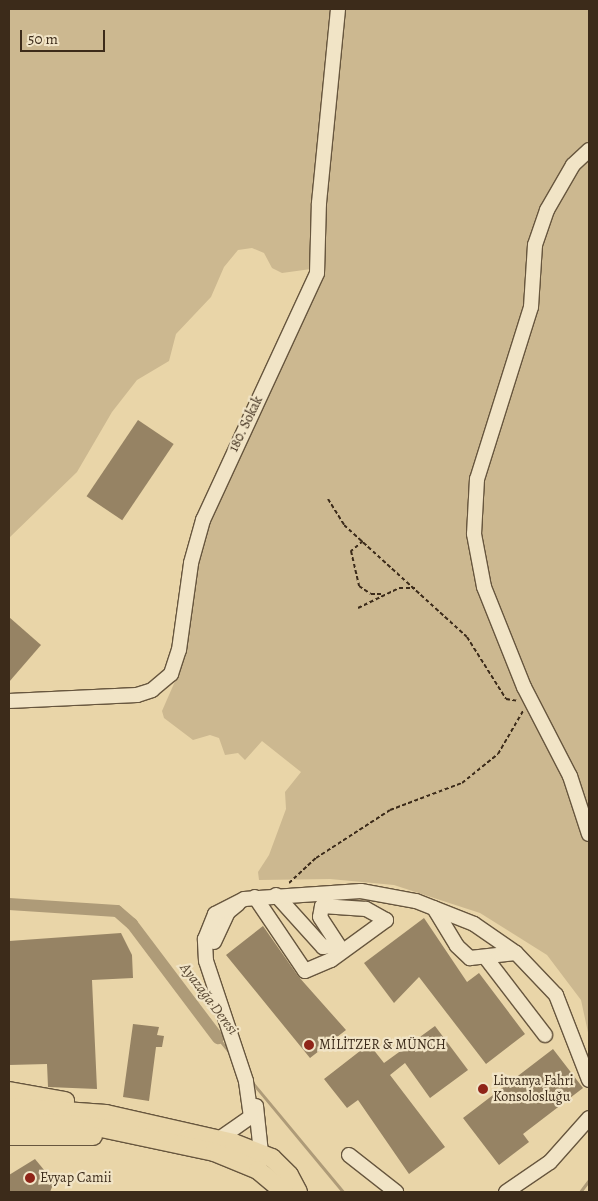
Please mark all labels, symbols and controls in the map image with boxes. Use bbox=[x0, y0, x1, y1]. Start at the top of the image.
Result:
scale bar bbox=[22, 20, 108, 52]
text: 50 m bbox=[28, 29, 58, 49]
street label: 180. Sokak bbox=[225, 393, 267, 455]
water label: Ayazağa Deresi bbox=[176, 960, 242, 1038]
place label: MİLİTZER & MÜNCH bbox=[319, 1037, 446, 1053]
marker: MİLİTZER & MÜNCH bbox=[303, 1039, 315, 1051]
place label: Litvanya Fahri Konsolosluğu bbox=[493, 1073, 574, 1106]
marker: Litvanya Fahri Konsolosluğu bbox=[477, 1083, 489, 1095]
place label: Evyap Camii bbox=[40, 1170, 112, 1186]
marker: Evyap Camii bbox=[24, 1172, 36, 1184]

